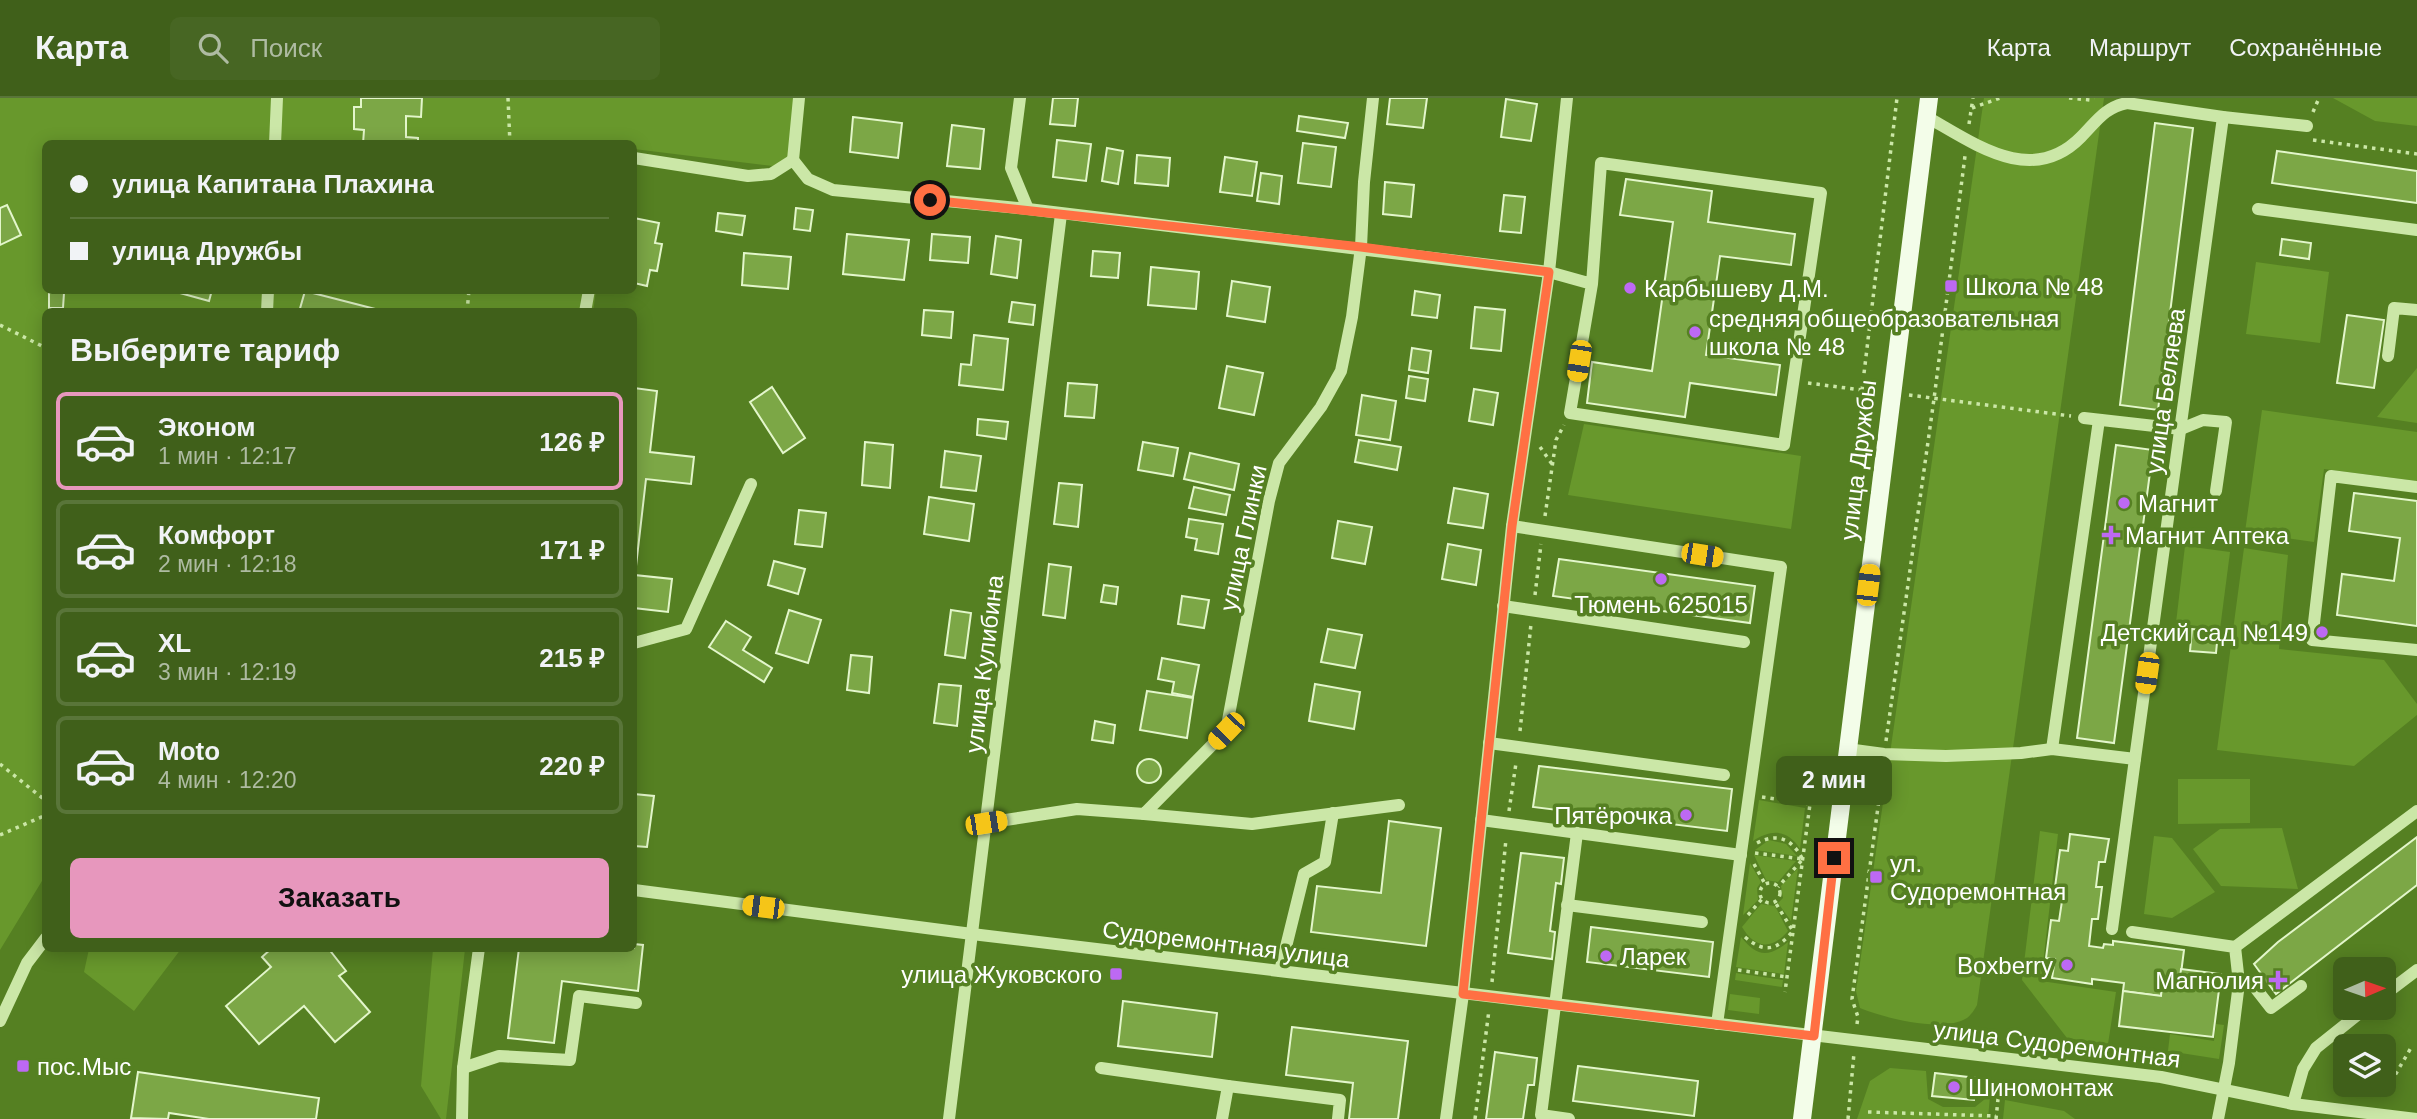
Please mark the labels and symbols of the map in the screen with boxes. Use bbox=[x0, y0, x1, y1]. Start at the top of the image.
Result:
route start bbox=[914, 184, 946, 216]
place label: Школа № 48 bbox=[1965, 273, 2104, 300]
place label: Карбышеву Д.М. bbox=[1644, 275, 1829, 302]
marker: Школа № 48 bbox=[1943, 278, 1959, 294]
marker: Карбышеву Д.М. bbox=[1622, 280, 1638, 296]
place label: средняя общеобразовательная школа № 48 bbox=[1709, 305, 2059, 360]
street label: улица Беляева bbox=[2140, 306, 2190, 476]
marker: средняя общеобразовательная школа № 48 bbox=[1687, 324, 1703, 340]
car bbox=[1566, 339, 1593, 383]
street label: улица Дружбы bbox=[1835, 378, 1881, 542]
street label: улица Глинки bbox=[1214, 462, 1272, 614]
place label: Магнит bbox=[2138, 490, 2218, 517]
marker: Магнит bbox=[2116, 495, 2132, 511]
place label: Магнит Аптека bbox=[2125, 522, 2290, 549]
marker: Магнит Аптека bbox=[2103, 527, 2119, 543]
car bbox=[1680, 541, 1725, 569]
car bbox=[1856, 563, 1881, 607]
marker: Тюмень 625015 bbox=[1653, 571, 1669, 587]
street label: улица Кулибина bbox=[960, 573, 1008, 755]
place label: Тюмень 625015 bbox=[1574, 591, 1748, 618]
place label: Детский сад №149 bbox=[2101, 619, 2308, 646]
marker: Детский сад №149 bbox=[2314, 624, 2330, 640]
car bbox=[2134, 651, 2161, 695]
car bbox=[1204, 709, 1249, 753]
callout: 2 мин bbox=[1776, 756, 1892, 806]
place label: Пятёрочка bbox=[1554, 802, 1673, 829]
marker: Пятёрочка bbox=[1678, 807, 1694, 823]
car bbox=[964, 809, 1009, 837]
route end bbox=[1818, 842, 1850, 874]
place label: ул. Судоремонтная bbox=[1890, 850, 2066, 905]
marker: ул. Судоремонтная bbox=[1868, 869, 1884, 885]
car bbox=[741, 894, 786, 920]
street label: Судоремонтная улица bbox=[1101, 915, 1352, 973]
place label: Ларек bbox=[1620, 943, 1687, 970]
marker: Ларек bbox=[1598, 948, 1614, 964]
place label: Boxberry bbox=[1957, 952, 2053, 979]
marker: Boxberry bbox=[2059, 957, 2075, 973]
north arrow bbox=[2333, 957, 2396, 1020]
place label: улица Жуковского bbox=[901, 961, 1102, 988]
marker: улица Жуковского bbox=[1108, 966, 1124, 982]
place label: Магнолия bbox=[2155, 967, 2264, 994]
marker: Магнолия bbox=[2270, 972, 2286, 988]
street label: улица Судоремонтная bbox=[1932, 1015, 2182, 1073]
place label: пос.Мыс bbox=[37, 1053, 131, 1080]
marker: пос.Мыс bbox=[15, 1058, 31, 1074]
place label: Шиномонтаж bbox=[1968, 1074, 2113, 1101]
marker: Шиномонтаж bbox=[1946, 1079, 1962, 1095]

